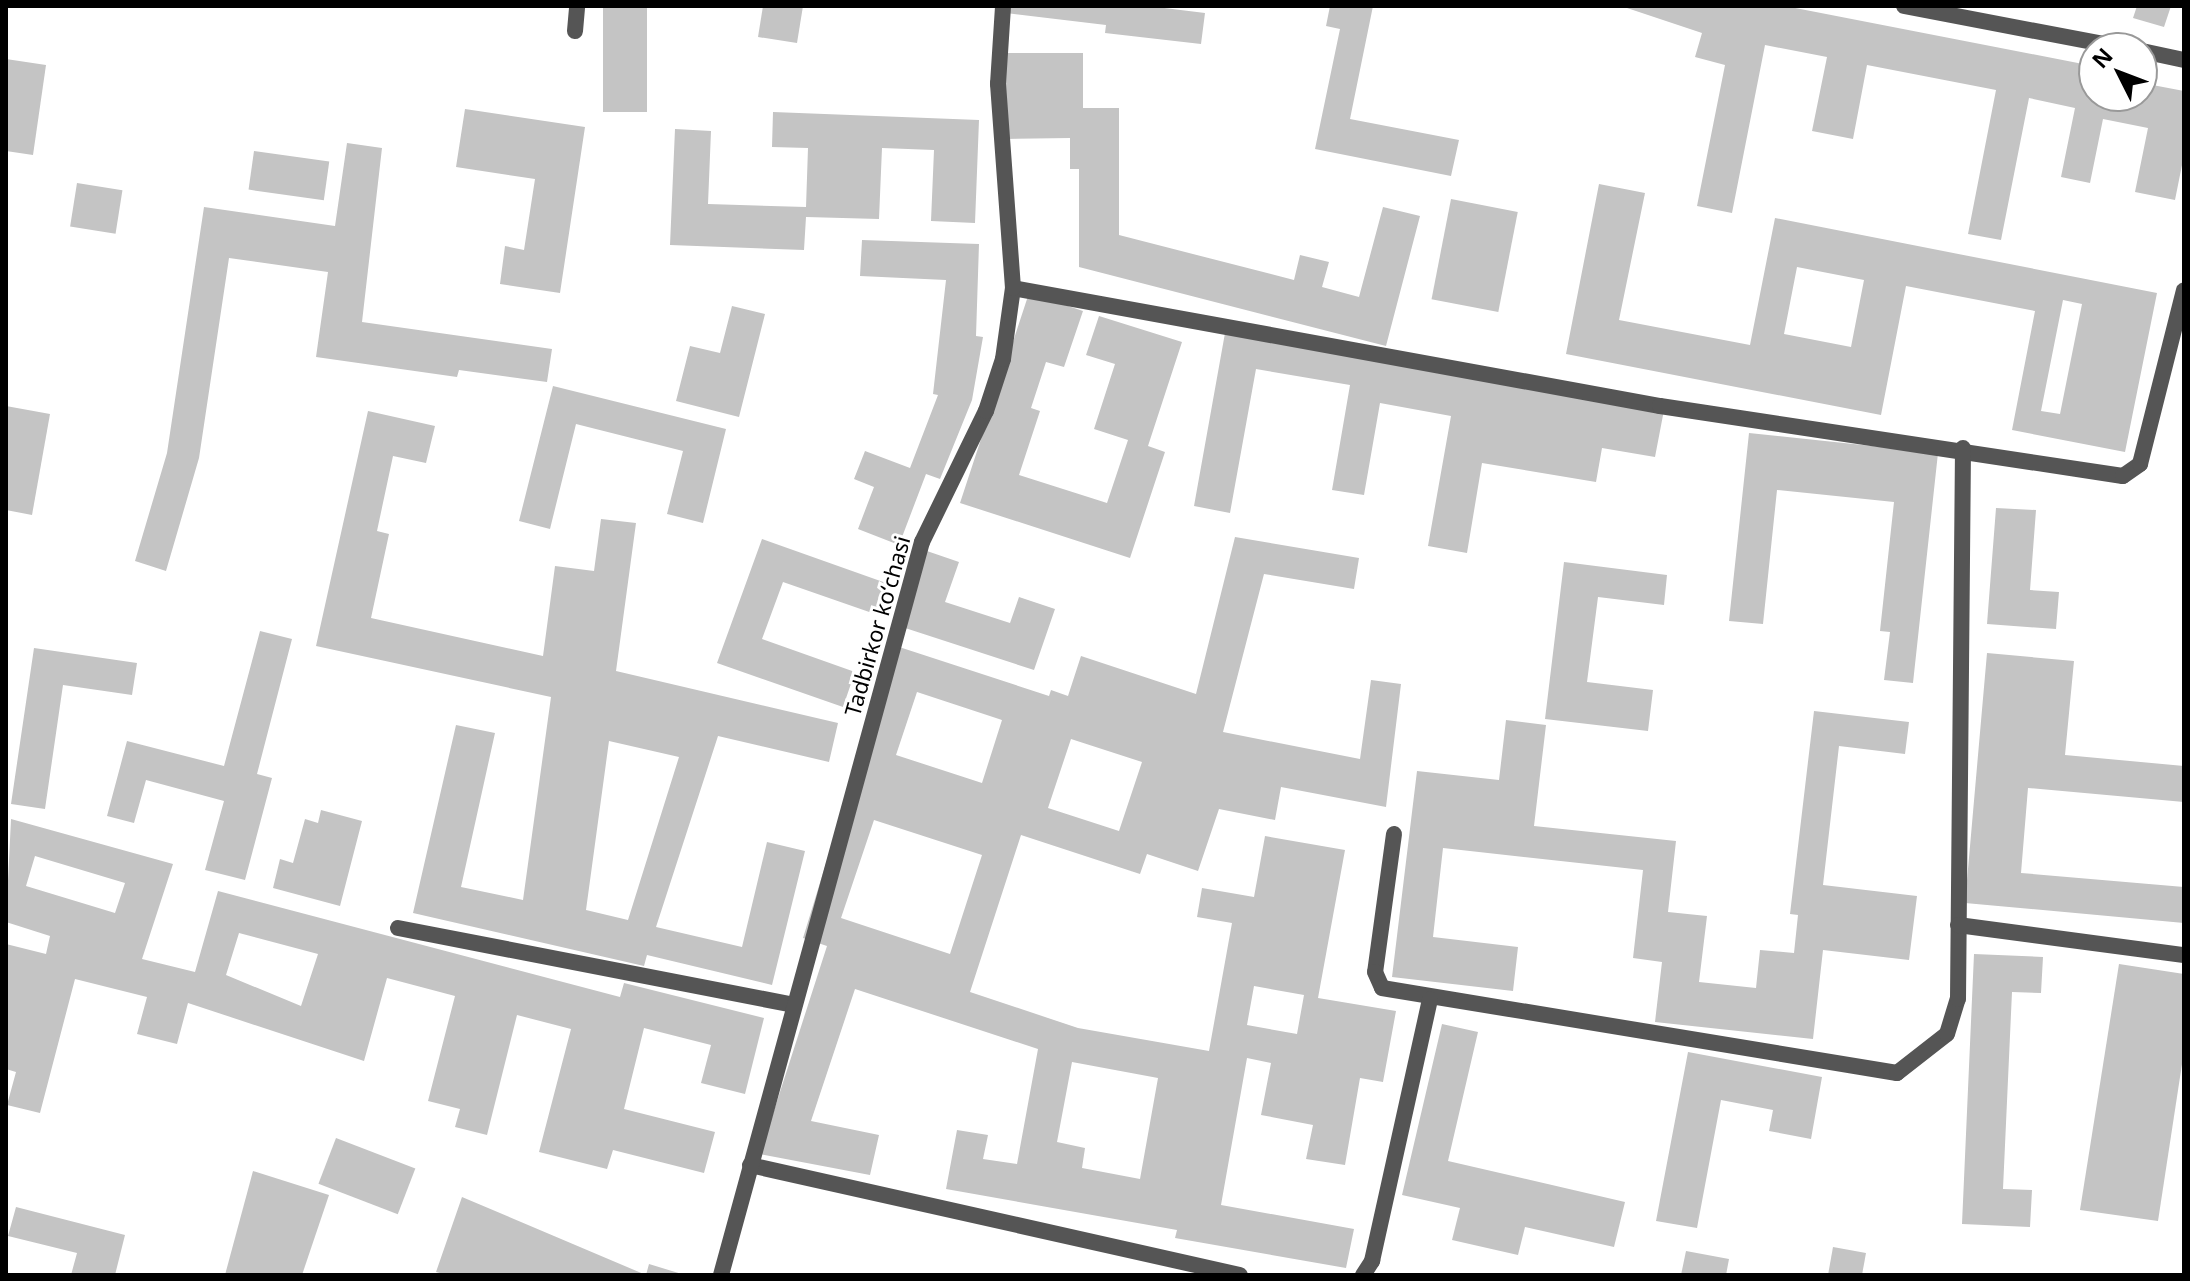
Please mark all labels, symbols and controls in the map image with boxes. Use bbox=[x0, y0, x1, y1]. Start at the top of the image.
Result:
north arrow bbox=[2078, 32, 2158, 112]
text: N bbox=[2085, 41, 2119, 74]
street label: Tadbirkor koʻchasi bbox=[839, 533, 915, 719]

